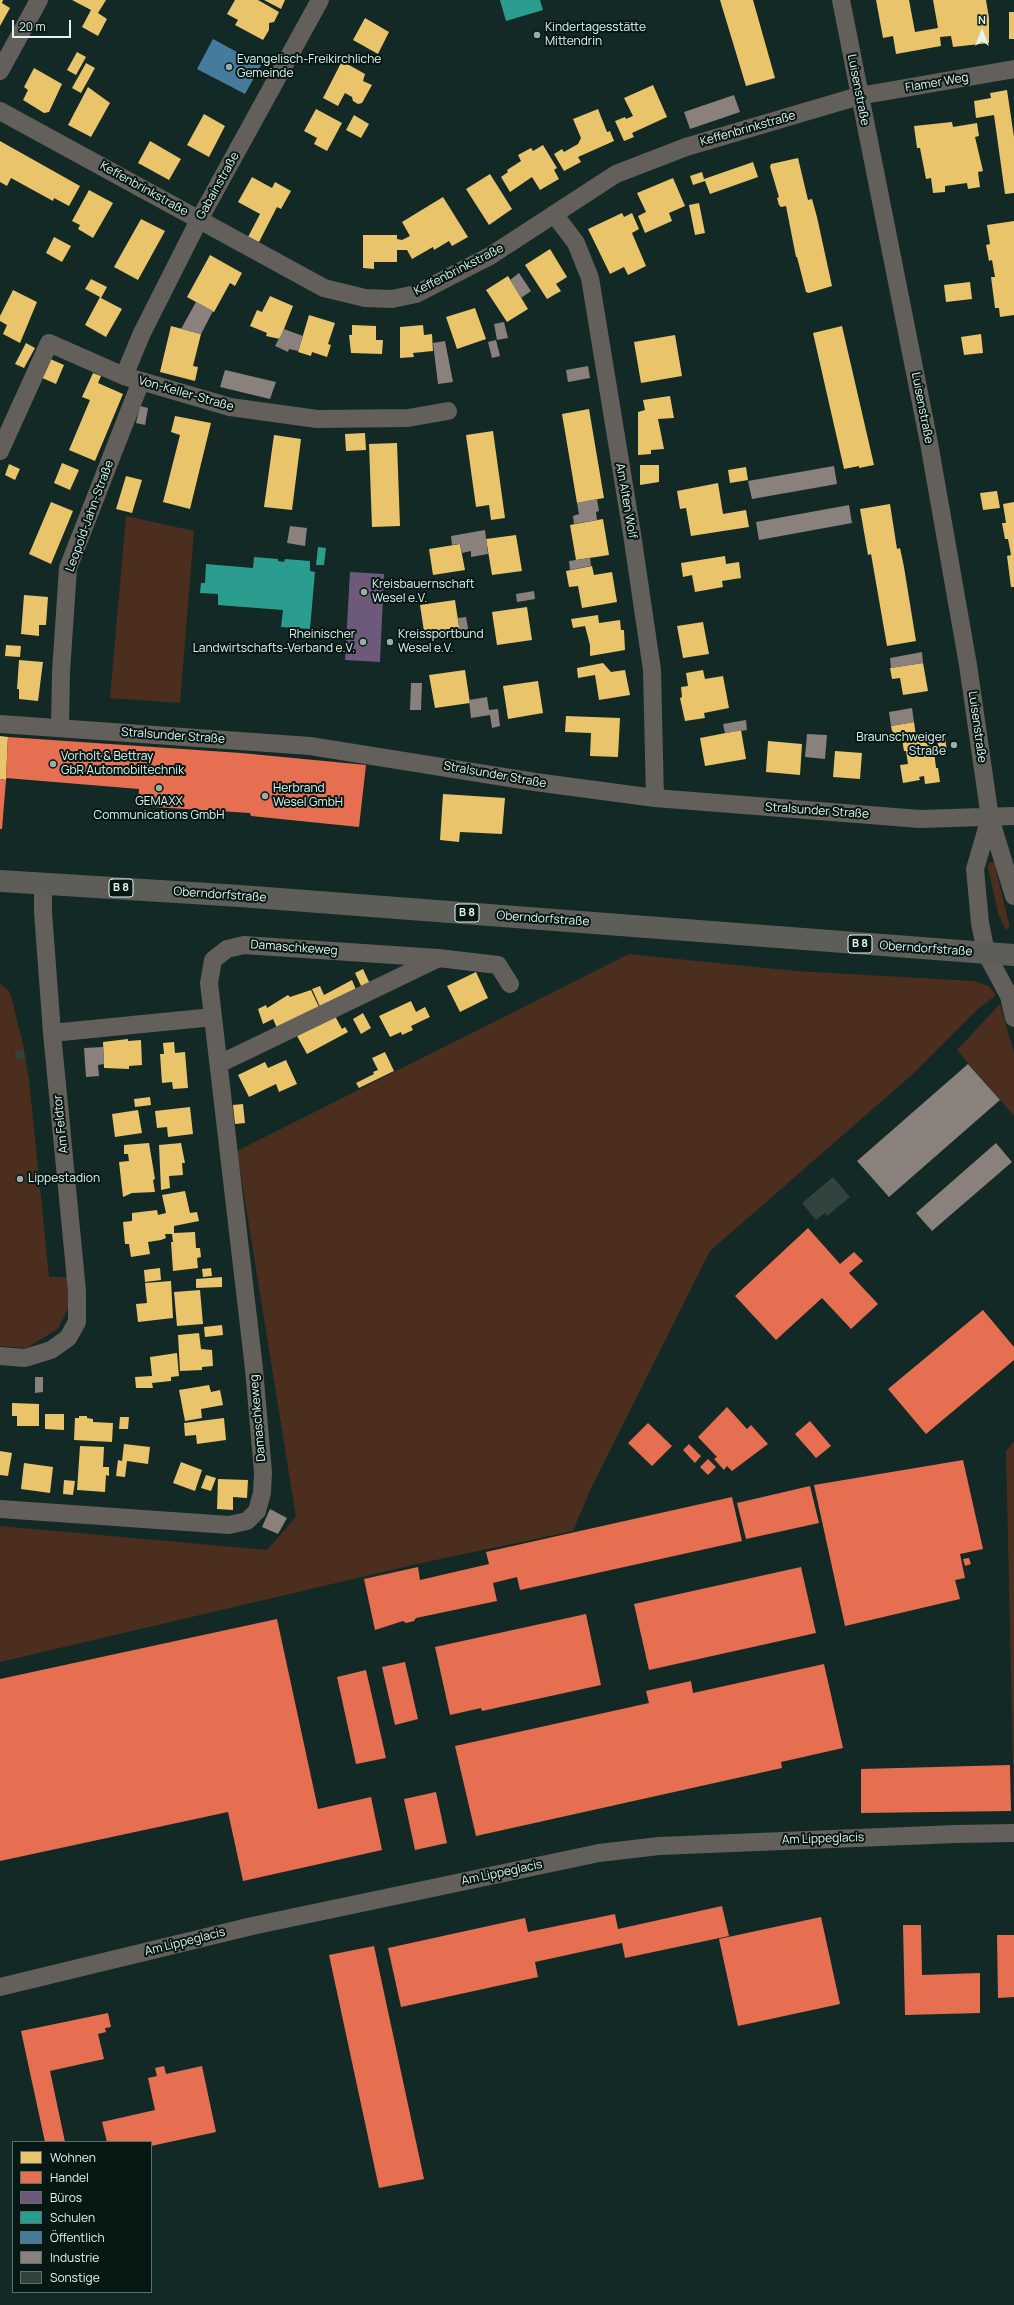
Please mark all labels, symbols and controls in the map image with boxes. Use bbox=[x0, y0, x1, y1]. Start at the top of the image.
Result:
scale bar bbox=[14, 12, 73, 38]
north arrow bbox=[962, 12, 1002, 52]
text: N bbox=[978, 12, 986, 27]
text: 20 m bbox=[19, 18, 46, 35]
place label: Kindertagesstätte Mittendrin bbox=[545, 21, 646, 49]
marker: Kindertagesstätte Mittendrin bbox=[532, 30, 542, 40]
place label: Evangelisch-Freikirchliche Gemeinde bbox=[237, 53, 381, 81]
street label: Luisenstraße bbox=[844, 53, 872, 127]
marker: Evangelisch-Freikirchliche Gemeinde bbox=[224, 62, 234, 72]
street label: Flamer Weg bbox=[904, 70, 970, 96]
street label: Keffenbrinkstraße bbox=[699, 108, 797, 150]
street label: Gabainstraße bbox=[194, 150, 242, 222]
street label: Keffenbrinkstraße bbox=[97, 159, 191, 219]
street label: Keffenbrinkstraße bbox=[412, 241, 506, 299]
street label: Luisenstraße bbox=[908, 371, 936, 445]
street label: Von-Keller-Straße bbox=[137, 373, 235, 415]
street label: Leopold-Jahn-Straße bbox=[63, 458, 117, 574]
street label: Am Alten Wolf bbox=[612, 462, 640, 540]
place label: Kreisbauernschaft Wesel e.V. bbox=[372, 578, 475, 606]
marker: Kreisbauernschaft Wesel e.V. bbox=[359, 587, 369, 597]
place label: Rheinischer Landwirtschafts-Verband e.V. bbox=[193, 628, 355, 656]
place label: Kreissportbund Wesel e.V. bbox=[398, 628, 484, 656]
marker: Rheinischer Landwirtschafts-Verband e.V. bbox=[358, 637, 368, 647]
marker: Kreissportbund Wesel e.V. bbox=[385, 637, 395, 647]
street label: Luisenstraße bbox=[965, 690, 989, 764]
street label: Stralsunder Straße bbox=[120, 725, 226, 747]
place label: Braunschweiger Straße bbox=[856, 731, 946, 759]
marker: Braunschweiger Straße bbox=[949, 740, 959, 750]
place label: Vorholt & Bettray GbR Automobiltechnik bbox=[61, 750, 184, 778]
marker: Vorholt & Bettray GbR Automobiltechnik bbox=[48, 759, 58, 769]
street label: Stralsunder Straße bbox=[442, 759, 548, 791]
place label: Herbrand Wesel GmbH bbox=[273, 782, 343, 810]
marker: GEMAXX Communications GmbH bbox=[154, 783, 164, 793]
marker: Herbrand Wesel GmbH bbox=[260, 791, 270, 801]
place label: GEMAXX Communications GmbH bbox=[94, 795, 224, 823]
street label: Stralsunder Straße bbox=[764, 800, 870, 822]
road number: B 8 bbox=[109, 879, 133, 897]
street label: Oberndorfstraße bbox=[173, 885, 267, 905]
road number: B 8 bbox=[455, 904, 479, 922]
street label: Oberndorfstraße bbox=[496, 909, 590, 929]
road number: B 8 bbox=[848, 935, 872, 953]
street label: Damaschkeweg bbox=[250, 938, 338, 958]
street label: Oberndorfstraße bbox=[879, 939, 973, 959]
street label: Am Feldtor bbox=[51, 1094, 71, 1154]
place label: Lippestadion bbox=[28, 1172, 100, 1186]
marker: Lippestadion bbox=[15, 1174, 25, 1184]
street label: Damaschkeweg bbox=[247, 1374, 269, 1462]
street label: Am Lippeglacis bbox=[782, 1830, 864, 1848]
street label: Am Lippeglacis bbox=[460, 1857, 544, 1889]
street label: Am Lippeglacis bbox=[143, 1925, 227, 1959]
legend bbox=[12, 2141, 152, 2293]
text: Wohnen bbox=[50, 2149, 96, 2166]
text: Handel bbox=[50, 2169, 89, 2186]
text: Büros bbox=[50, 2189, 82, 2206]
text: Schulen bbox=[50, 2209, 95, 2226]
text: Öffentlich bbox=[50, 2229, 105, 2246]
text: Industrie bbox=[50, 2249, 99, 2266]
text: Sonstige bbox=[50, 2269, 100, 2286]

